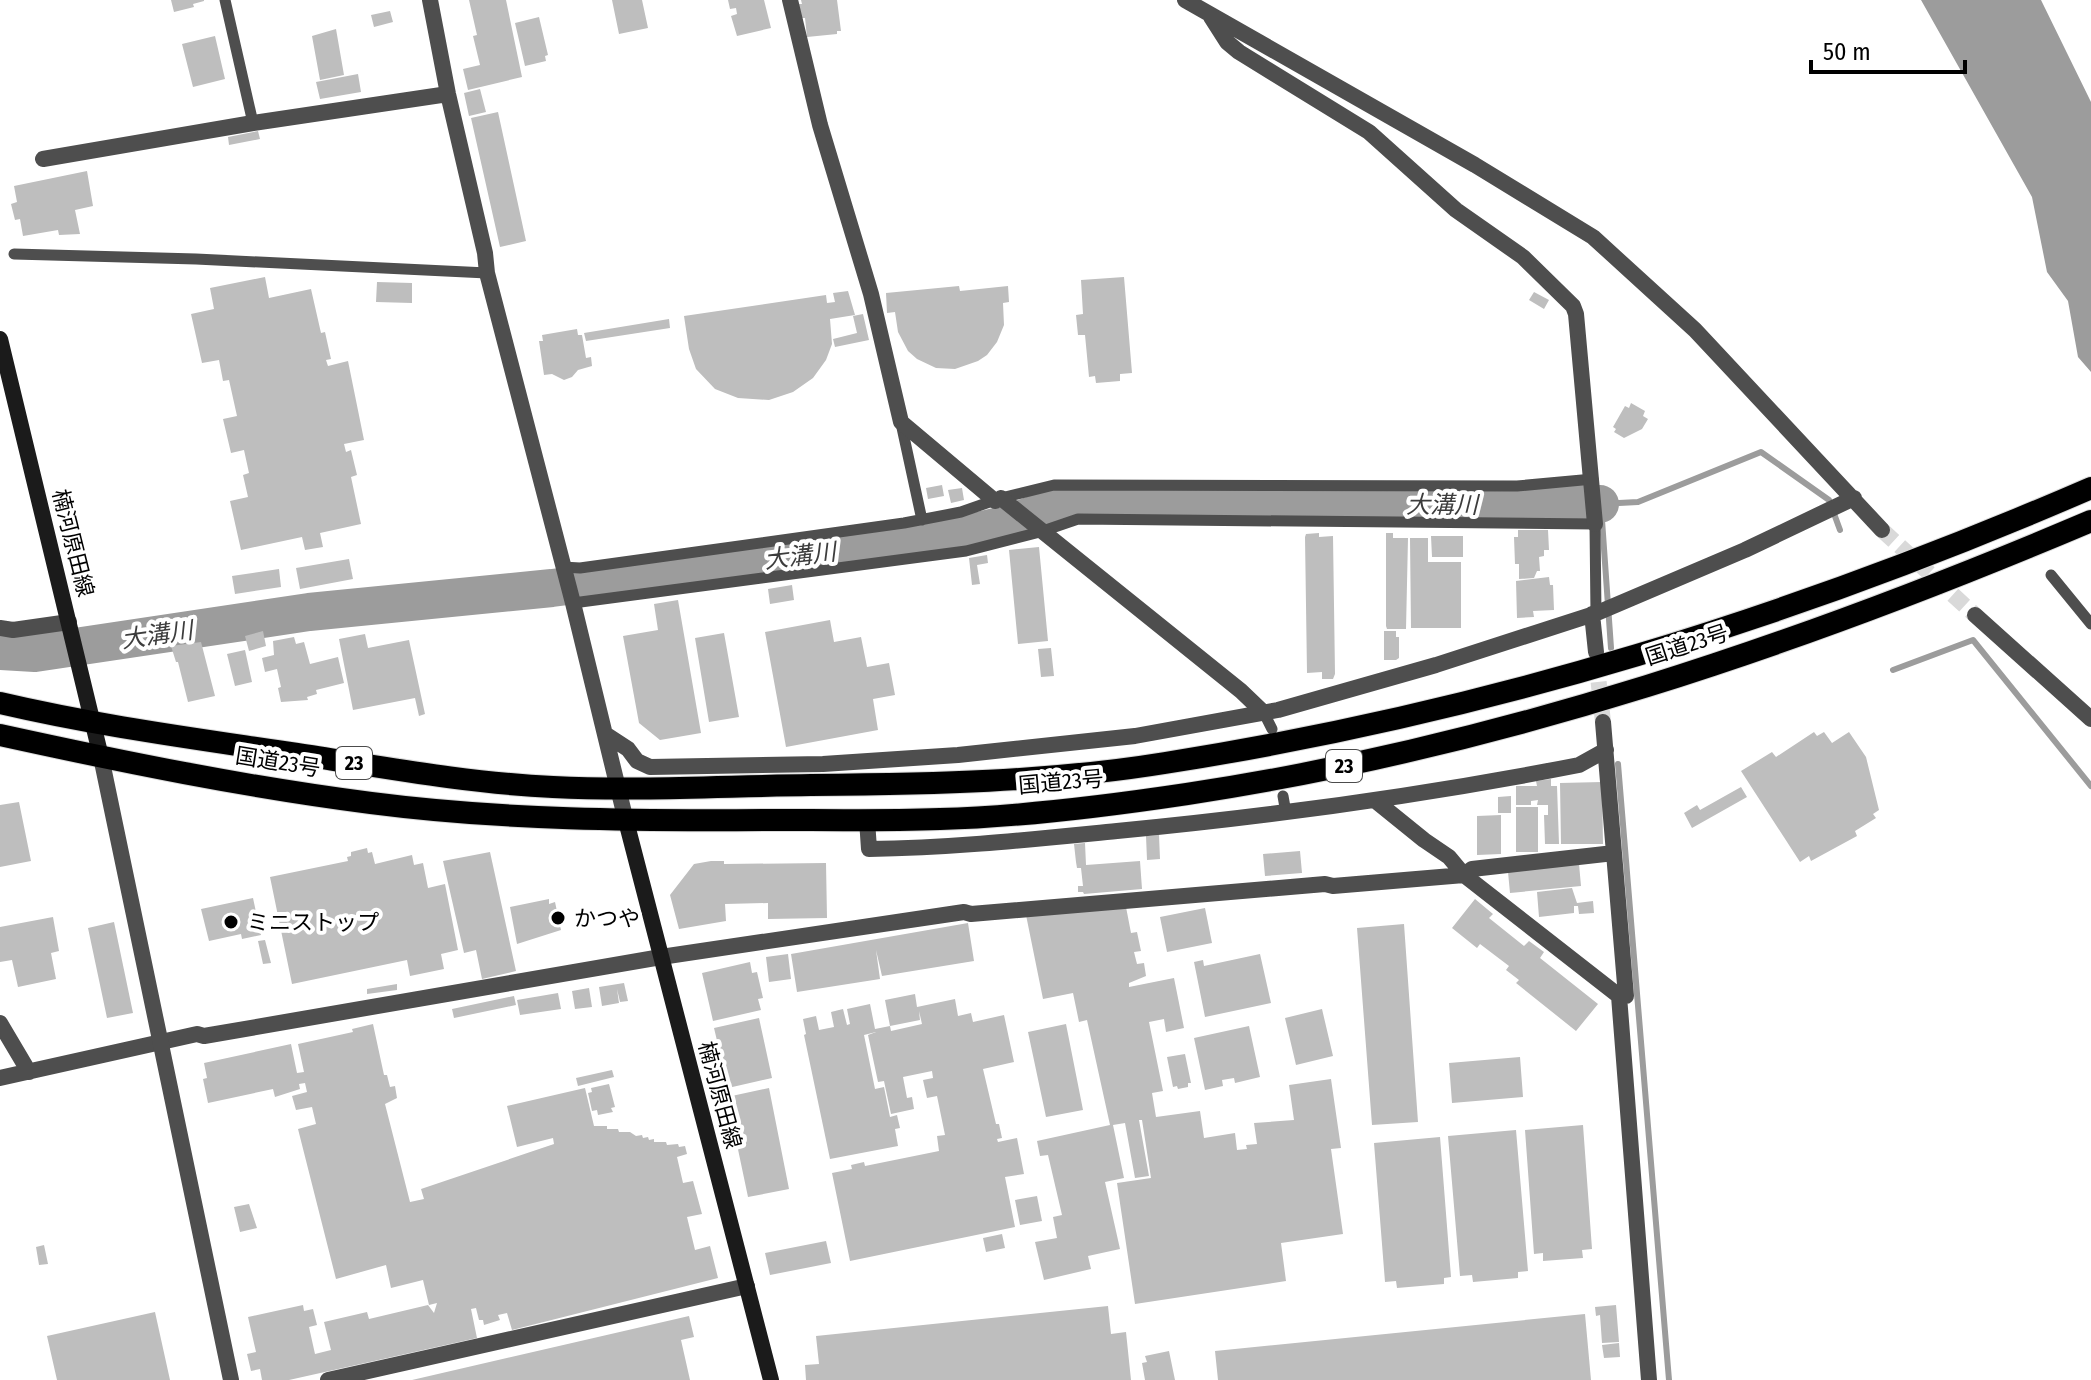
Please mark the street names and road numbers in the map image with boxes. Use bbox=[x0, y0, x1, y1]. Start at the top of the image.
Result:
street label: 楠河原田線 bbox=[47, 486, 99, 600]
street label: 国道23号 bbox=[1642, 619, 1732, 671]
street label: 国道23号 bbox=[234, 742, 322, 782]
road number: 23 bbox=[336, 747, 372, 779]
road number: 23 bbox=[1326, 750, 1362, 782]
street label: 国道23号 bbox=[1017, 765, 1105, 799]
street label: 楠河原田線 bbox=[693, 1038, 747, 1152]

